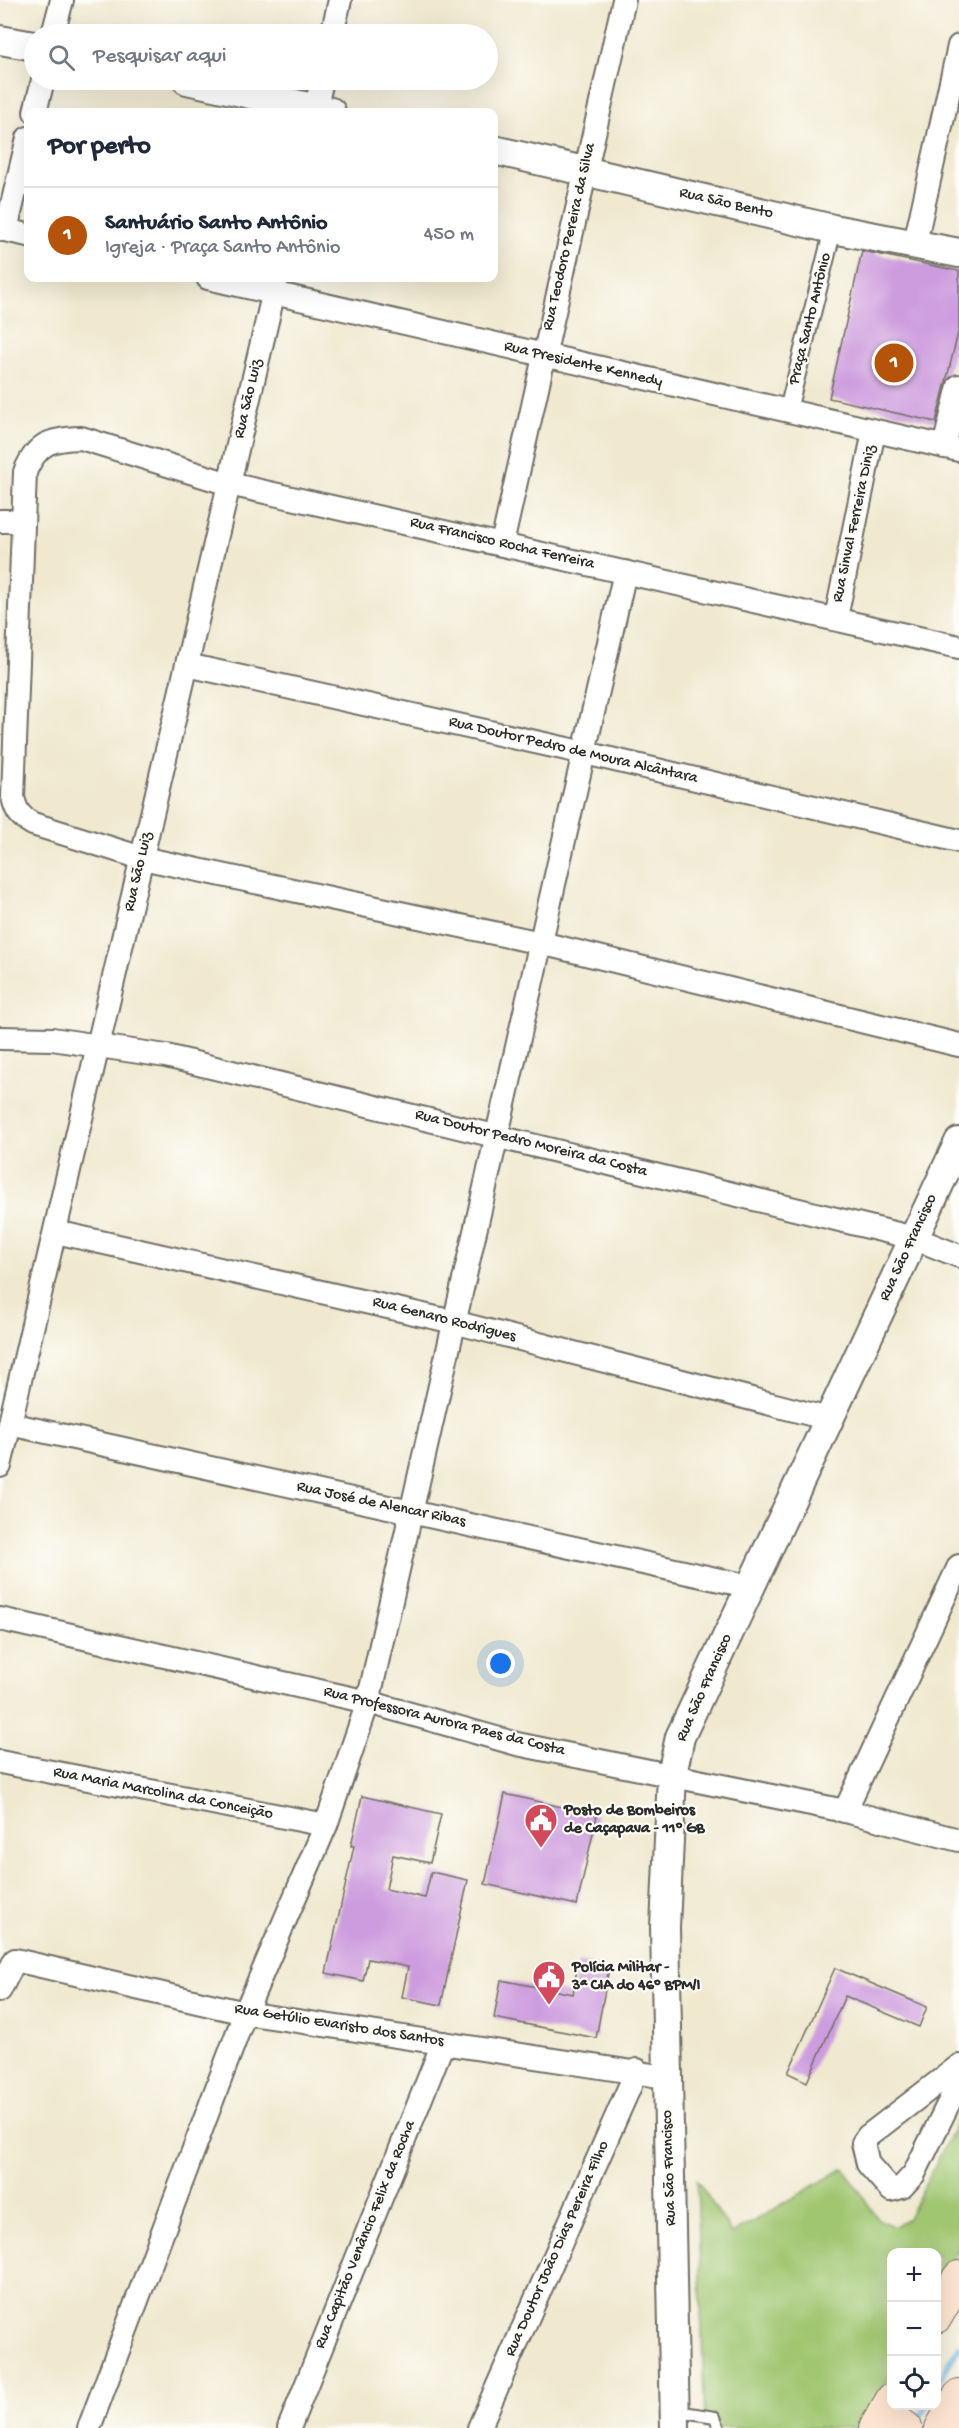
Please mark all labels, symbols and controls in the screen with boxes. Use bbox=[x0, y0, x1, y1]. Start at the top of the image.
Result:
search box bbox=[24, 24, 498, 90]
icon: search bbox=[45, 41, 78, 74]
text: Pesquisar aqui bbox=[93, 44, 227, 70]
text: Por perto bbox=[48, 132, 151, 163]
street label: Rua Teodoro Pereira da Silva bbox=[539, 140, 601, 333]
street label: Rua São Bento bbox=[677, 184, 775, 224]
text: Santuário Santo Antônio bbox=[105, 211, 328, 237]
text: 1 bbox=[63, 224, 72, 247]
text: 450 m bbox=[424, 224, 474, 247]
text: Igreja · Praça Santo Antônio bbox=[105, 237, 340, 260]
street label: Praça Santo Antônio bbox=[785, 251, 837, 388]
street label: Rua Presidente Kennedy bbox=[502, 337, 664, 393]
pin: 1 bbox=[874, 340, 914, 386]
street label: Rua São Luiz bbox=[231, 357, 268, 441]
street label: Rua Sinval Ferreira Diniz bbox=[829, 443, 881, 604]
street label: Rua Francisco Rocha Ferreira bbox=[408, 514, 597, 575]
street label: Rua Doutor Pedro de Moura Alcântara bbox=[447, 713, 700, 789]
street label: Rua São Luiz bbox=[121, 830, 158, 914]
street label: Rua Doutor Pedro Moreira da Costa bbox=[413, 1106, 650, 1182]
street label: Rua São Francisco bbox=[876, 1191, 942, 1305]
street label: Rua Genaro Rodrigues bbox=[370, 1293, 519, 1347]
street label: Rua José de Alencar Ribas bbox=[295, 1478, 468, 1532]
street label: Rua São Francisco bbox=[673, 1631, 737, 1745]
your location bbox=[486, 1649, 515, 1678]
street label: Rua Professora Aurora Paes da Costa bbox=[321, 1683, 568, 1762]
street label: Rua Maria Marcolina da Conceição bbox=[52, 1763, 274, 1825]
public building icon: Posto de Bombeiros de Caçapava - 11º GB bbox=[523, 1802, 559, 1849]
place label: Posto de Bombeiros de Caçapava - 11º GB bbox=[563, 1802, 705, 1839]
public building icon: Polícia Militar - 3ª CIA do 46º BPM/I bbox=[531, 1959, 567, 2006]
place label: Polícia Militar - 3ª CIA do 46º BPM/I bbox=[571, 1959, 700, 1996]
street label: Rua Getúlio Evaristo dos Santos bbox=[233, 2000, 446, 2052]
street label: Rua São Francisco bbox=[658, 2110, 682, 2226]
street label: Rua Capitão Venâncio Felix da Rocha bbox=[311, 2117, 421, 2352]
street label: Rua Doutor João Dias Pereira Filho bbox=[502, 2138, 614, 2360]
map controls bbox=[887, 2248, 941, 2410]
button: + bbox=[887, 2248, 941, 2302]
button: − bbox=[887, 2302, 941, 2356]
button: locate bbox=[887, 2356, 941, 2410]

